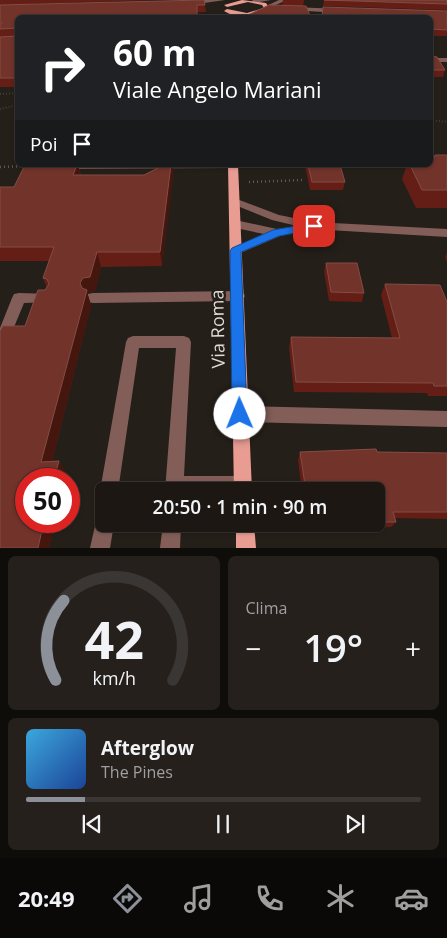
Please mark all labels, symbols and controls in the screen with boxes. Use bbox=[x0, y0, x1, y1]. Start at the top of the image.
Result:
text: 60 m bbox=[113, 29, 196, 76]
icon: right bbox=[30, 35, 95, 100]
text: Viale Angelo Mariani bbox=[113, 74, 322, 104]
icon: arrive bbox=[68, 130, 96, 158]
text: Poi bbox=[30, 131, 58, 157]
pin bbox=[293, 205, 335, 247]
icon: arrive bbox=[300, 212, 328, 240]
street label: Via Roma bbox=[204, 290, 230, 368]
position arrow bbox=[213, 387, 265, 439]
speed limit sign: 50 bbox=[15, 468, 80, 533]
text: 20:50 · 1 min · 90 m bbox=[153, 494, 327, 520]
text: Clima bbox=[246, 597, 287, 619]
text: 42 bbox=[84, 603, 143, 674]
text: 19° bbox=[303, 621, 363, 673]
text: − bbox=[246, 629, 262, 667]
text: + bbox=[405, 629, 421, 667]
text: km/h bbox=[92, 666, 135, 690]
text: Afterglow bbox=[101, 735, 194, 761]
text: The Pines bbox=[101, 761, 173, 783]
icon: previous bbox=[78, 810, 106, 838]
icon: pause bbox=[209, 810, 237, 838]
icon: next bbox=[341, 810, 369, 838]
icon: directions bbox=[110, 881, 145, 916]
icon: music bbox=[181, 881, 216, 916]
icon: phone bbox=[252, 881, 287, 916]
icon: climate bbox=[323, 881, 358, 916]
icon: car bbox=[394, 881, 429, 916]
text: 20:49 bbox=[18, 883, 75, 913]

